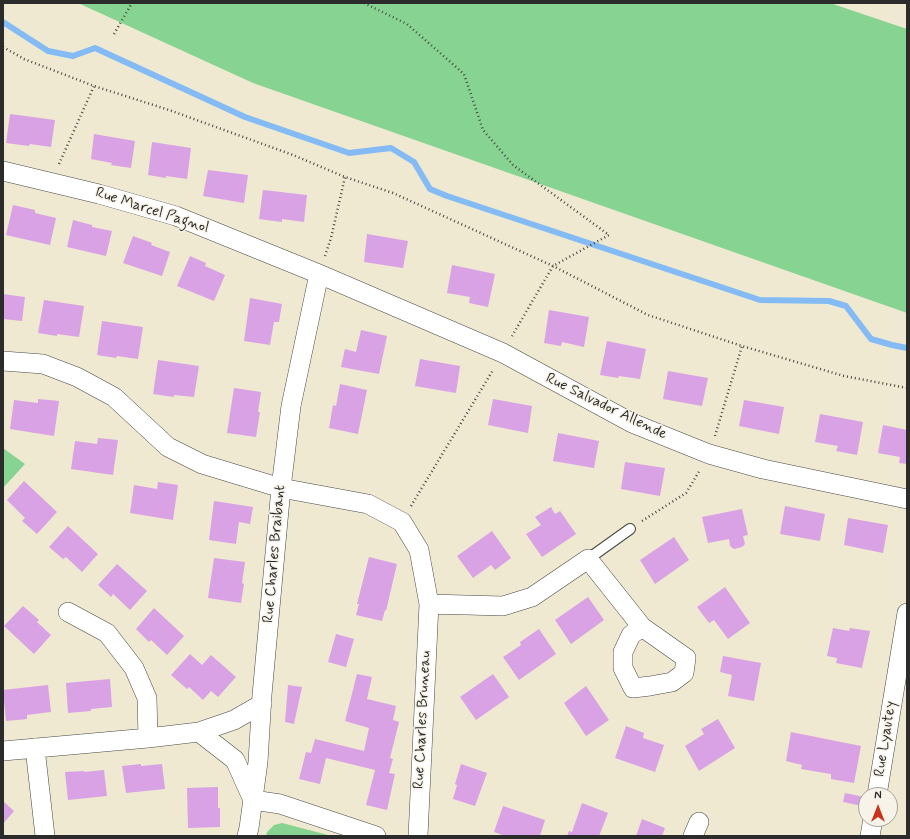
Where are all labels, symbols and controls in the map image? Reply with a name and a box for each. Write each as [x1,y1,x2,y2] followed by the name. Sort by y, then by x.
[93,184,211,238] street label: Rue Marcel Pagnol
[542,370,670,444] street label: Rue Salvador Allende
[260,484,290,624] street label: Rue Charles Braibant
[410,650,436,790] street label: Rue Charles Bruneau
[871,700,901,778] street label: Rue Lyautey
[858,787,898,827] north arrow
[874,789,882,803] text: N

